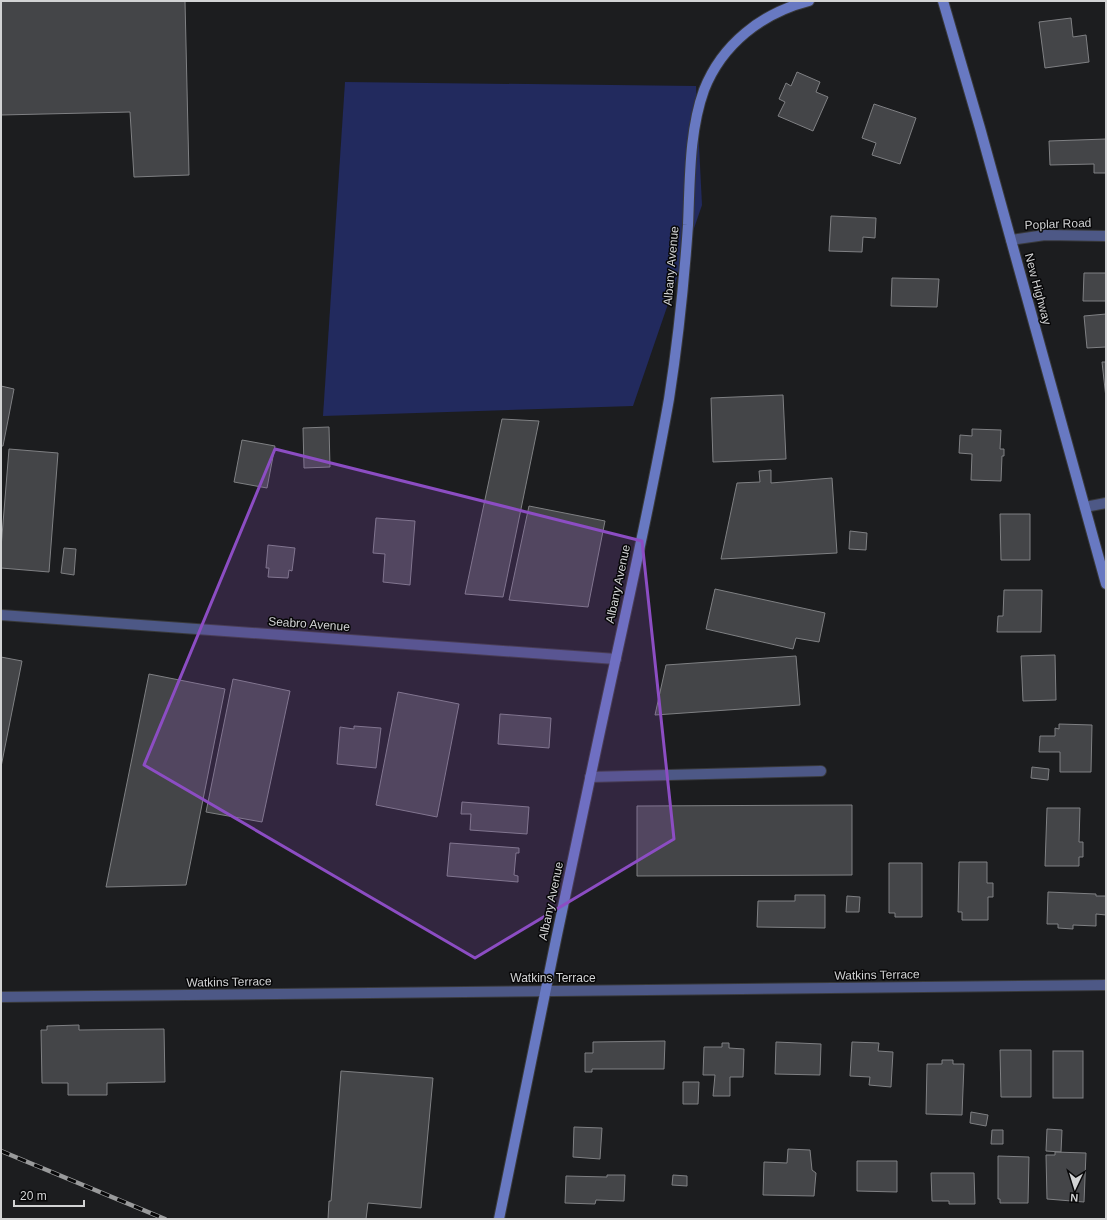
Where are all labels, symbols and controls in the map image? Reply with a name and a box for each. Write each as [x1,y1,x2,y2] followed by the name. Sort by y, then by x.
[1024,216,1092,232] street label: Poplar Road
[661,225,681,306] street label: Albany Avenue
[1022,252,1054,326] street label: New Highway
[603,543,633,625] street label: Albany Avenue
[268,614,351,634] street label: Seabro Avenue
[536,860,566,942] street label: Albany Avenue
[834,967,920,983] street label: Watkins Terrace
[510,971,596,985] street label: Watkins Terrace
[186,974,272,990] street label: Watkins Terrace
[1055,1168,1095,1208] north arrow
[14,1182,84,1208] scale bar
[20,1189,47,1203] text: 20 m
[1070,1192,1079,1204] text: N

